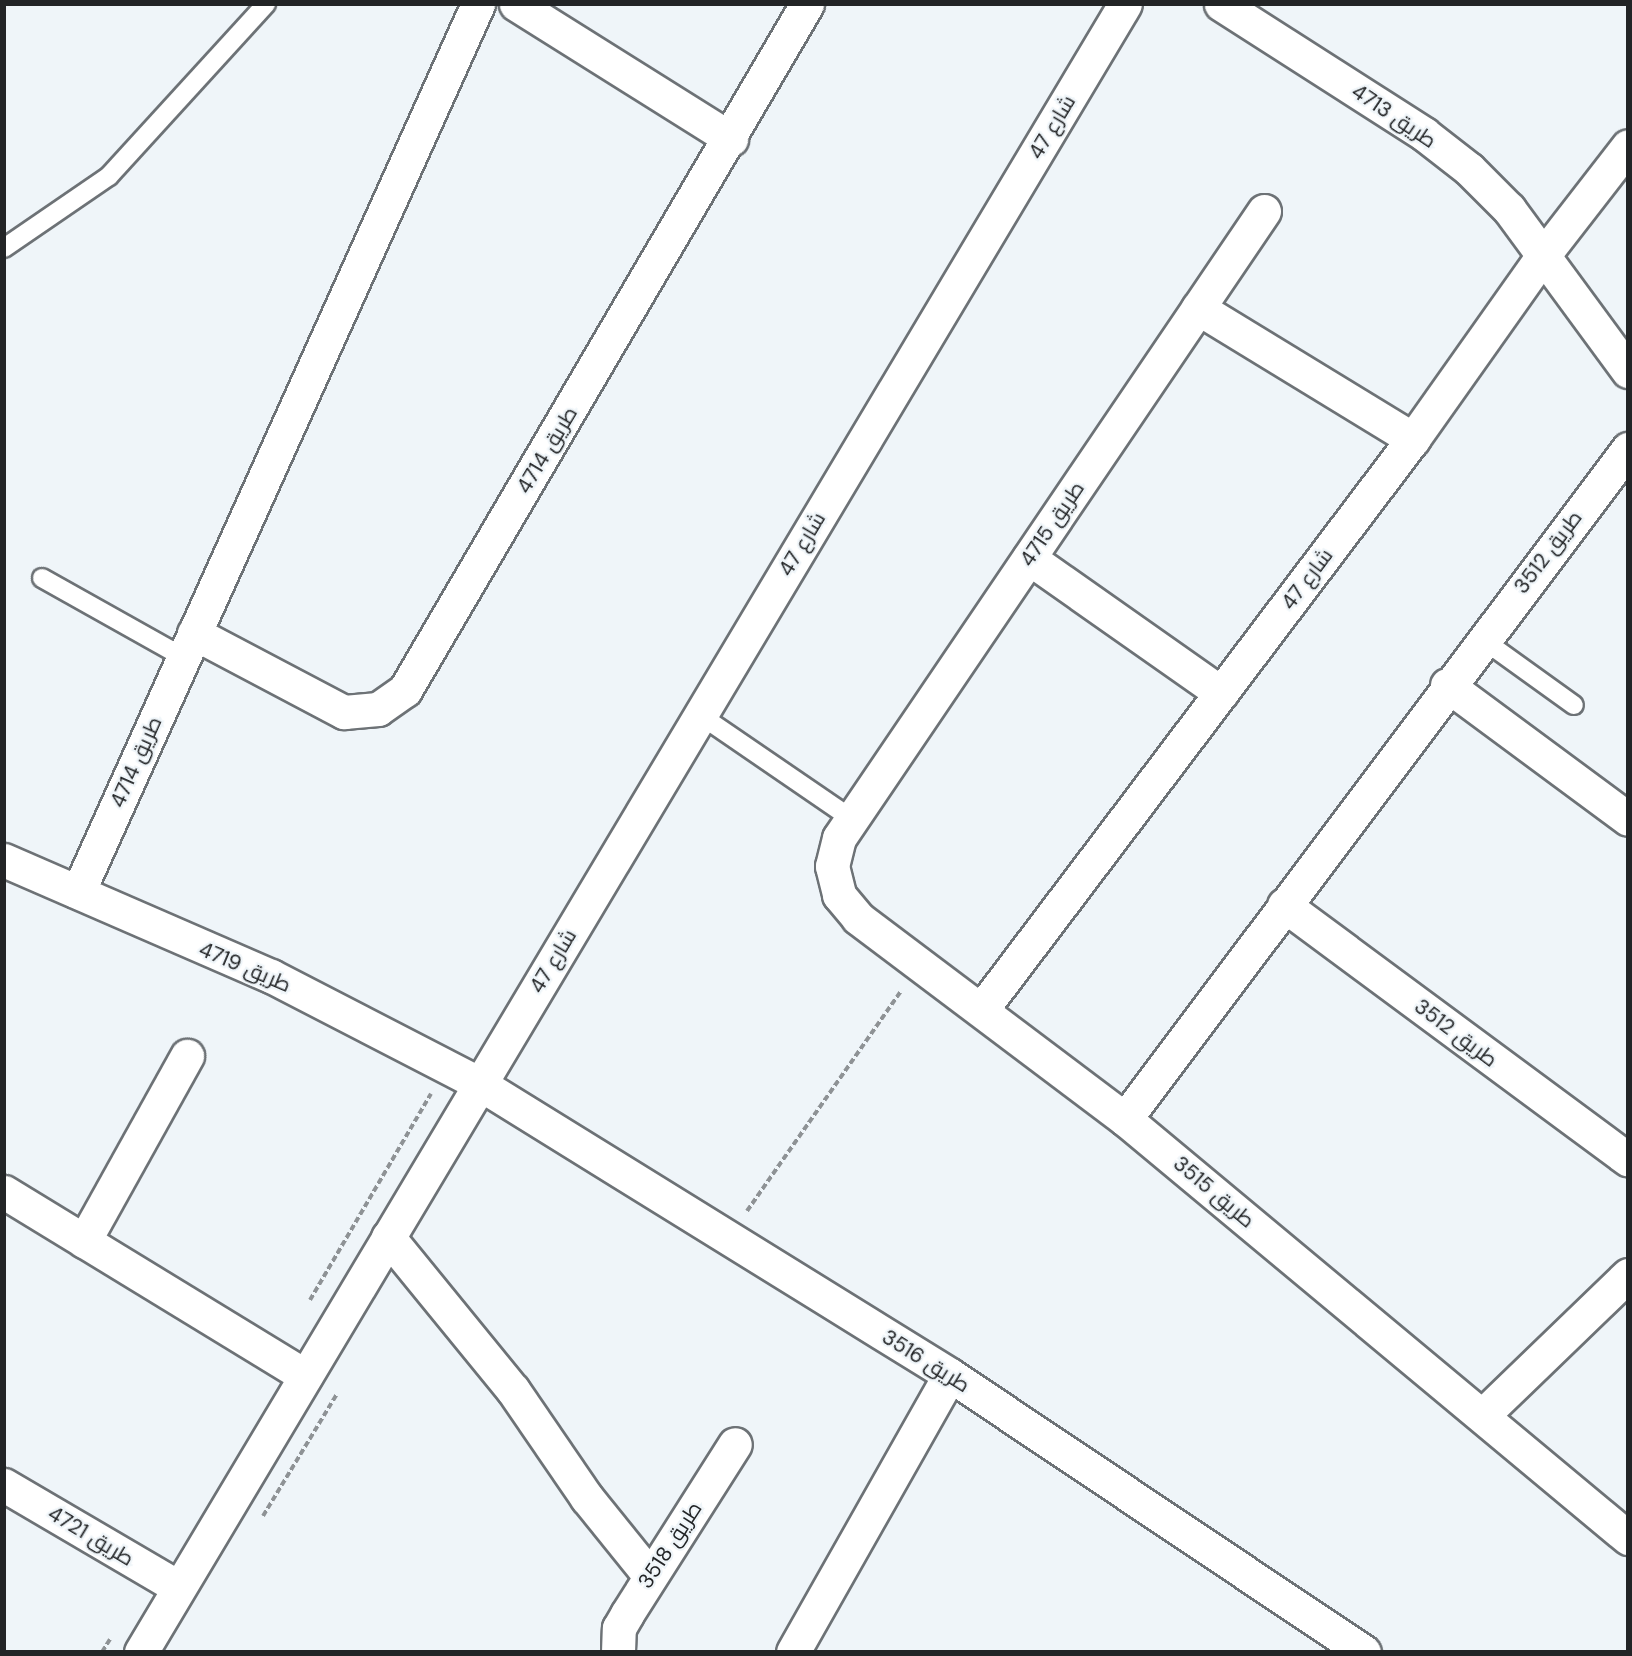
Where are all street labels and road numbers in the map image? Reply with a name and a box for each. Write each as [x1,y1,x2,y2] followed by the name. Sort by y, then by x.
[1347,79,1441,153] street label: طريق 4713
[1023,90,1081,164] street label: شارع 47
[511,402,583,498] street label: طريق 4714
[1014,477,1090,571] street label: طريق 4715
[1509,506,1587,598] street label: طريق 3512
[773,507,831,581] street label: شارع 47
[1276,543,1338,615] street label: شارع 47
[105,713,167,811] street label: طريق 4714
[524,924,582,998] street label: شارع 47
[195,936,295,998] street label: طريق 4719
[1410,994,1502,1072] street label: طريق 3512
[1168,1151,1260,1233] street label: طريق 3515
[878,1324,974,1398] street label: طريق 3516
[633,1497,707,1593] street label: طريق 3518
[44,1501,138,1571] street label: طريق 4721

